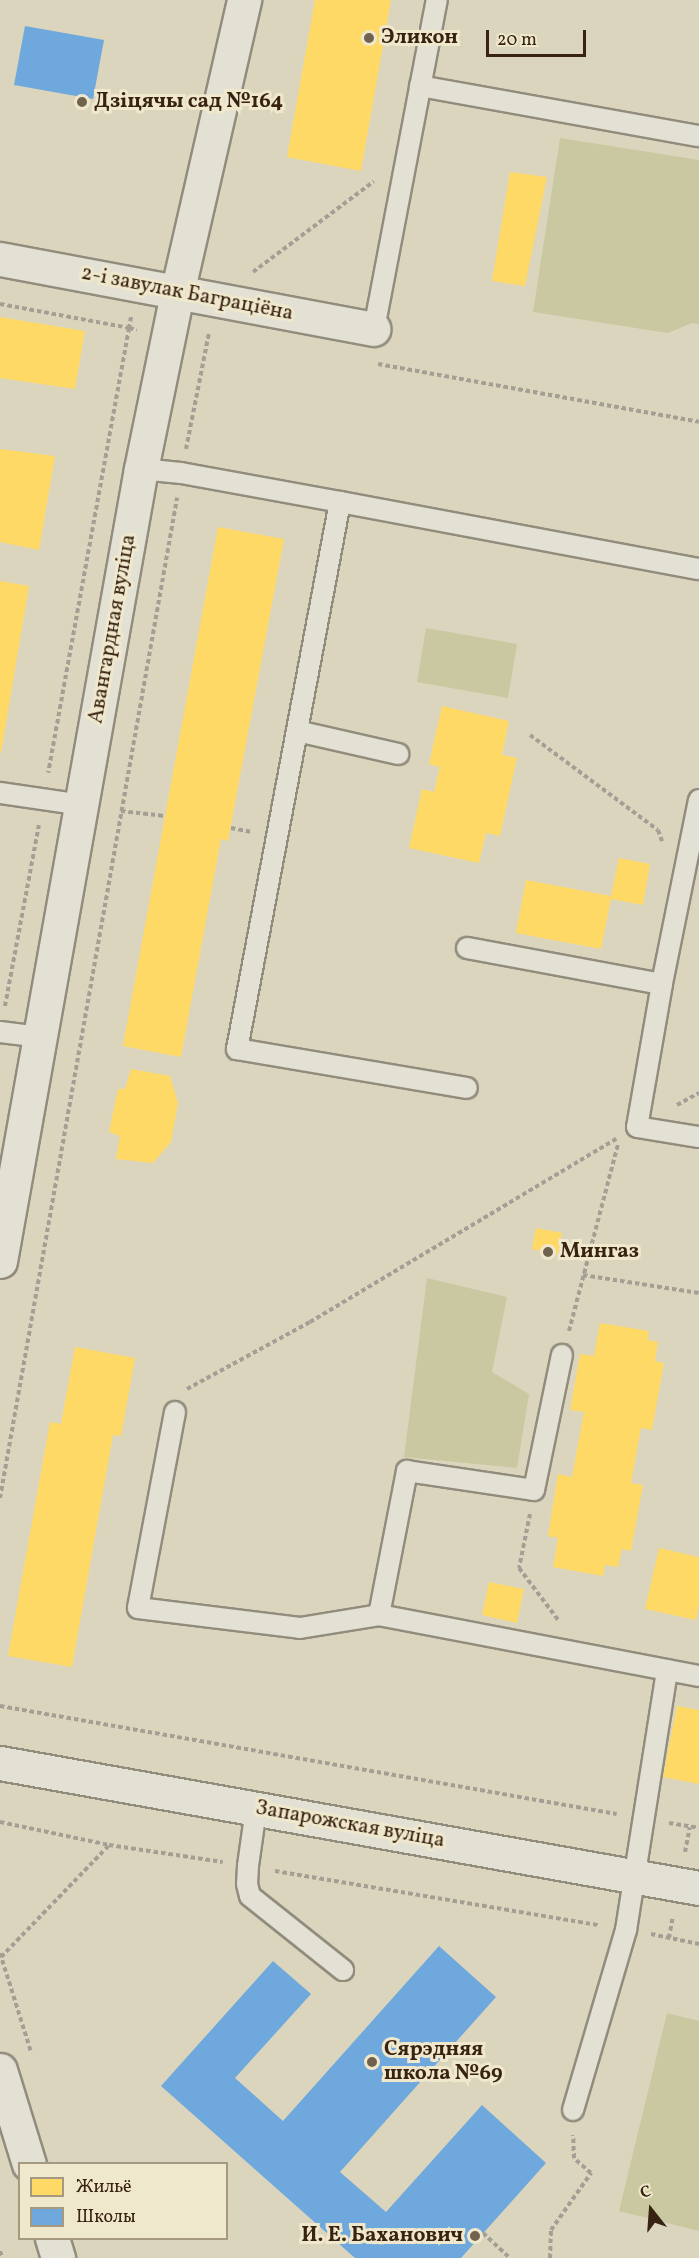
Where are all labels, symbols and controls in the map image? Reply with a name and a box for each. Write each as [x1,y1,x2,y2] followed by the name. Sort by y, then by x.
[489,18,590,56] scale bar
[381,25,458,51] place label: Эликон
[497,28,537,53] text: 20 m
[362,31,376,45] marker: Эликон
[94,89,283,115] place label: Дзіцячы сад №164
[75,95,89,109] marker: Дзіцячы сад №164
[79,261,295,327] street label: 2-і завулак Баграціёна
[84,532,142,726] street label: Авангардная вуліца
[560,1239,639,1265] place label: Мингаз
[541,1245,555,1259] marker: Мингаз
[253,1796,447,1854] street label: Запарожская вуліца
[384,2037,503,2087] place label: Сярэдняя школа №69
[365,2055,379,2069] marker: Сярэдняя школа №69
[18,2162,228,2240] legend
[76,2175,132,2200] text: Жильё
[621,2180,681,2240] north arrow
[638,2181,654,2205] text: С
[76,2205,136,2230] text: Школы
[301,2223,463,2249] place label: И. Е. Баханович
[468,2229,482,2243] marker: И. Е. Баханович

